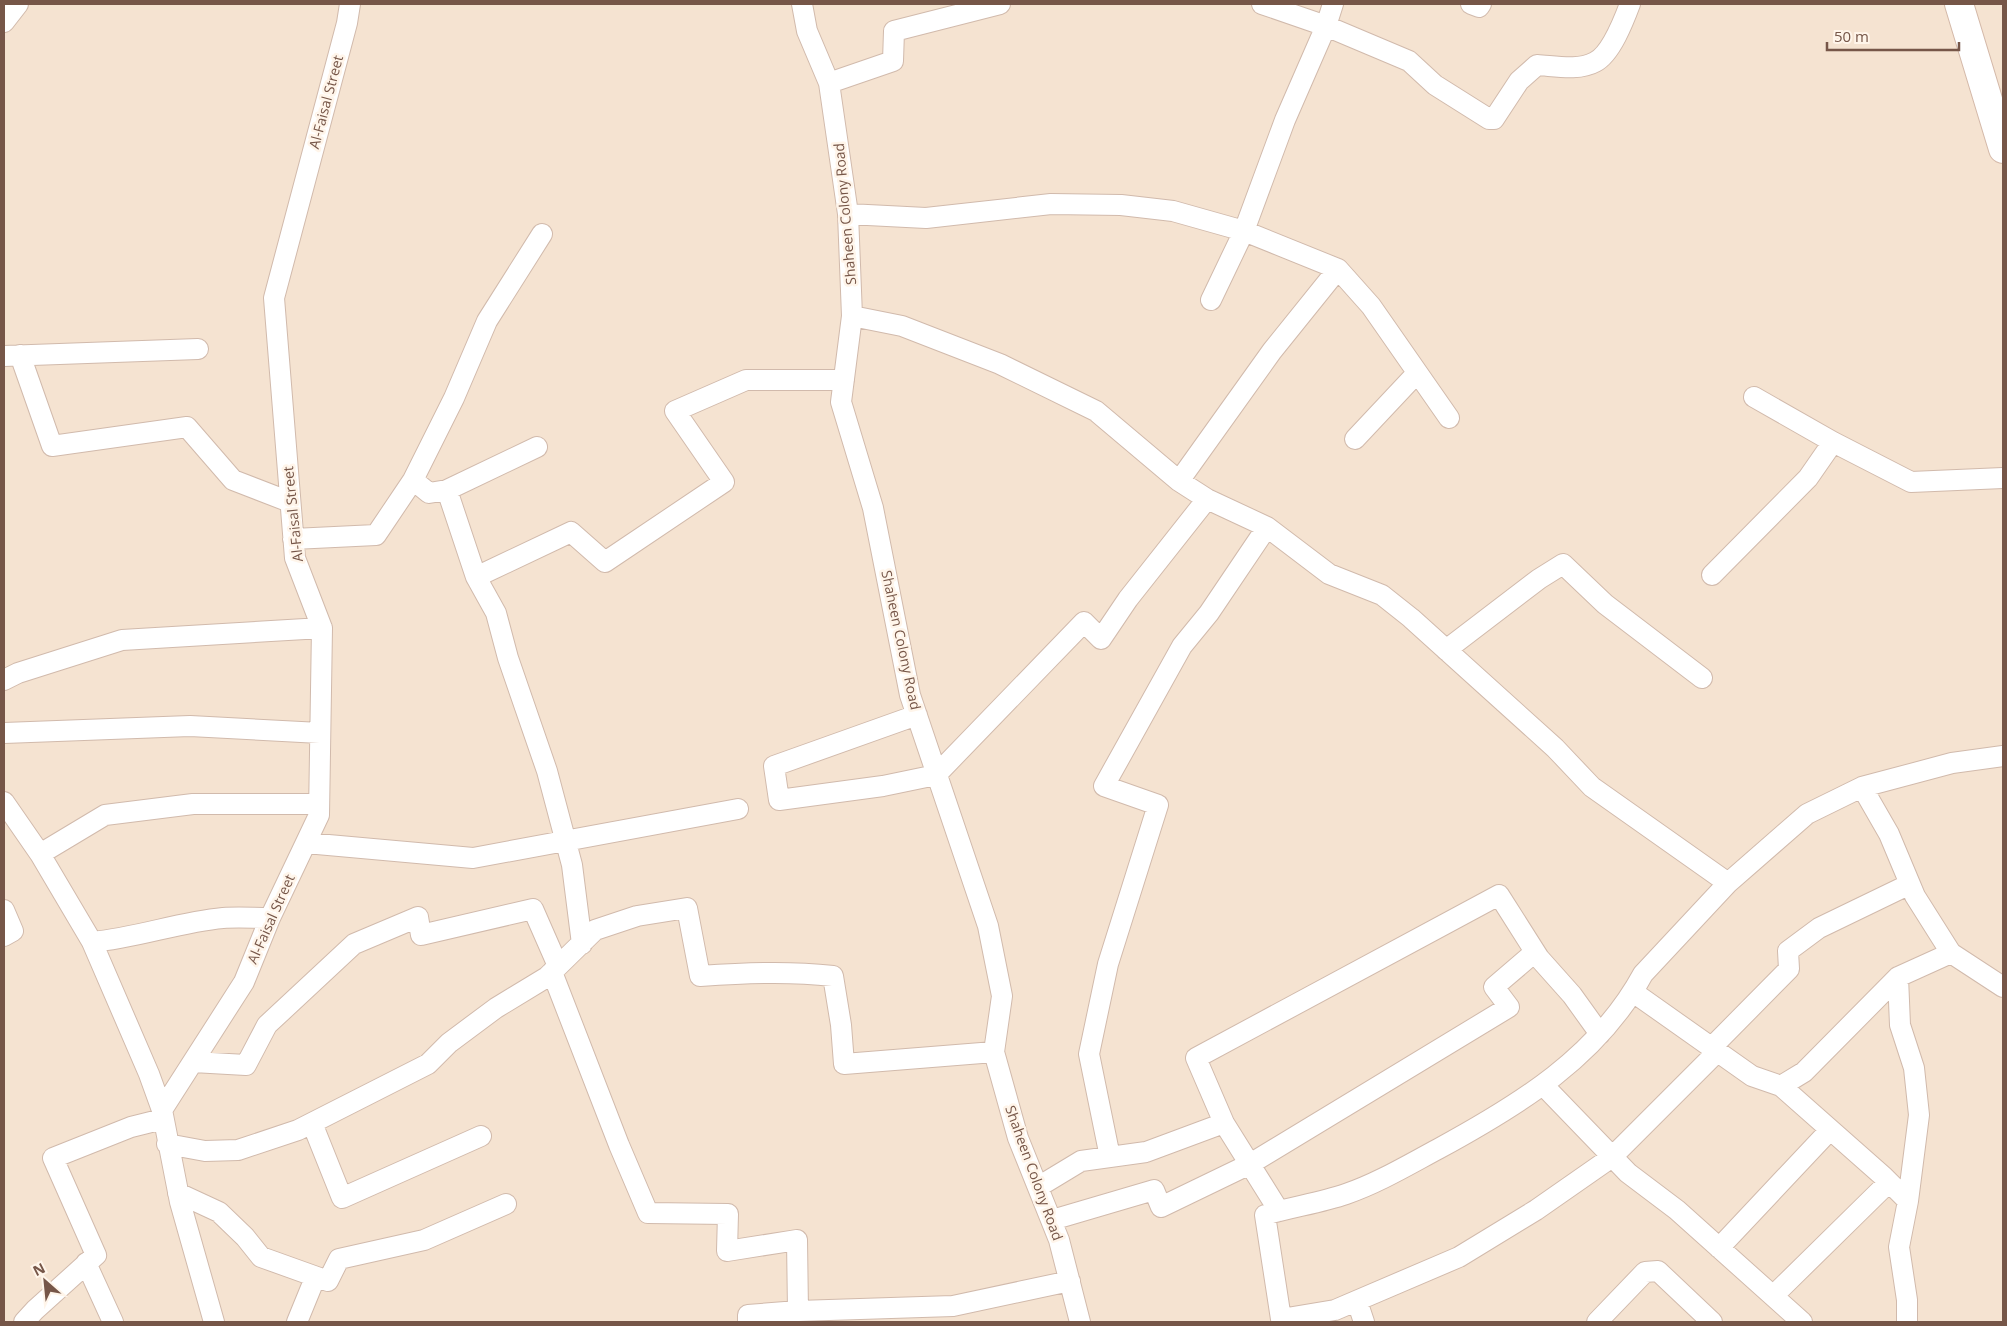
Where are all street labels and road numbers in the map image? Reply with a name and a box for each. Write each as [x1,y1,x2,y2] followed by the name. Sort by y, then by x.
[304,53,347,151] street label: Al-Faisal Street
[829,142,860,286] street label: Shaheen Colony Road
[278,465,307,563] street label: Al-Faisal Street
[877,568,926,712] street label: Shaheen Colony Road
[242,871,299,967] street label: Al-Faisal Street
[1001,1103,1068,1243] street label: Shaheen Colony Road

